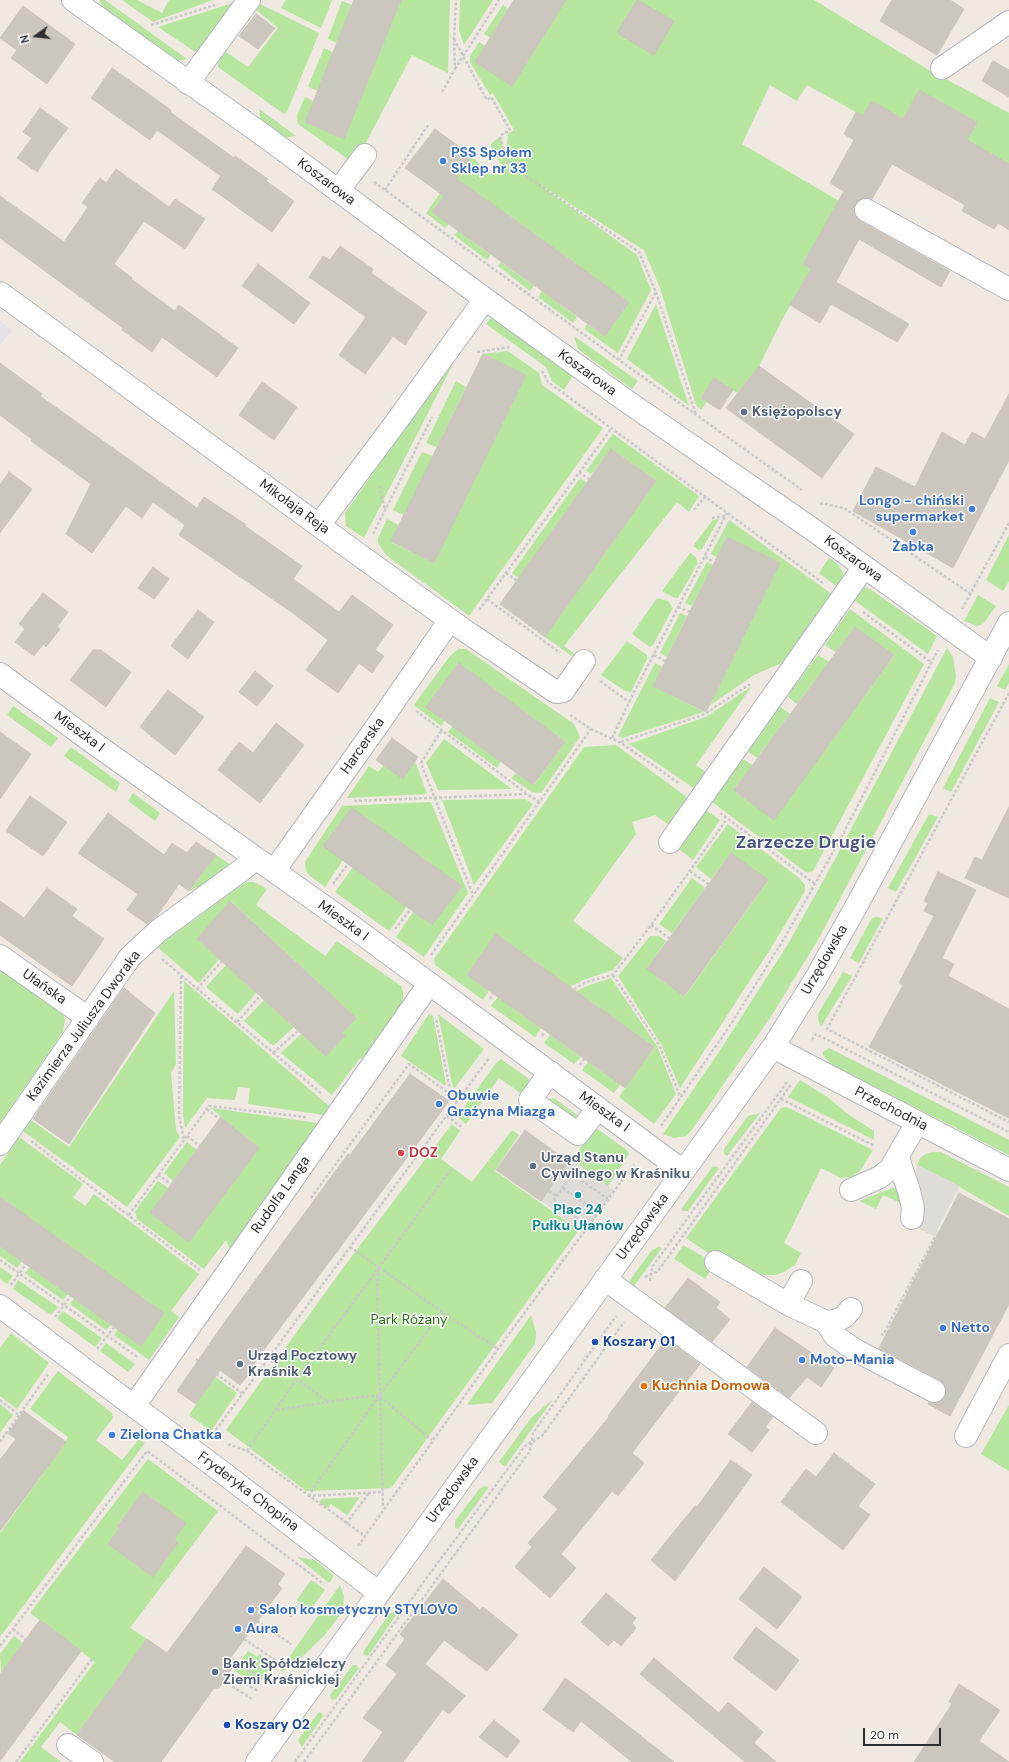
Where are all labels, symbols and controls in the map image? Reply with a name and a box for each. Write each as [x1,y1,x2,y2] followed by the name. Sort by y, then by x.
[16,16,56,56] north arrow
[17,33,32,45] text: N
[451,145,532,178] place label: PSS Społem Sklep nr 33
[294,155,358,209] street label: Koszarowa
[438,156,448,166] marker: PSS Społem Sklep nr 33
[555,346,619,400] street label: Koszarowa
[752,404,842,420] place label: Księżopolscy
[739,407,749,417] marker: Księżopolscy
[256,476,332,538] street label: Mikołaja Reja
[859,493,964,526] place label: Longo - chiński supermarket
[967,504,977,514] marker: Longo - chiński supermarket
[908,527,918,537] marker: Żabka
[821,532,885,586] street label: Koszarowa
[892,539,934,555] place label: Żabka
[51,708,107,756] street label: Mieszka I
[338,715,388,777] street label: Harcerska
[736,832,876,854] district label: Zarzecze Drugie
[315,897,371,945] street label: Mieszka I
[798,922,852,998] street label: Urzędowska
[24,947,144,1105] street label: Kazimierza Juliusza Dworaka
[19,966,69,1008] street label: Ułańska
[852,1083,930,1135] street label: Przechodnia
[447,1088,555,1120] place label: Obuwie Grażyna Miazga
[576,1088,632,1136] street label: Mieszka I
[434,1099,444,1109] marker: Obuwie Grażyna Miazga
[409,1145,438,1161] place label: DOZ
[396,1148,406,1158] marker: DOZ
[541,1150,690,1182] place label: Urząd Stanu Cywilnego w Kraśniku
[248,1153,314,1237] street label: Rudolfa Langa
[528,1161,538,1171] marker: Urząd Stanu Cywilnego w Kraśniku
[573,1190,583,1200] marker: Plac 24 Pułku Ułanów
[613,1191,673,1263] street label: Urzędowska
[532,1202,624,1234] place label: Plac 24 Pułku Ułanów
[370,1312,448,1328] park label: Park Różany
[951,1320,990,1336] place label: Netto
[938,1323,948,1333] marker: Netto
[603,1334,675,1350] place label: Koszary 01
[590,1337,600,1347] marker: Koszary 01
[248,1348,357,1380] place label: Urząd Pocztowy Kraśnik 4
[810,1352,894,1368] place label: Moto-Mania
[797,1355,807,1365] marker: Moto-Mania
[235,1359,245,1369] marker: Urząd Pocztowy Kraśnik 4
[652,1378,770,1394] place label: Kuchnia Domowa
[639,1381,649,1391] marker: Kuchnia Domowa
[120,1427,222,1443] place label: Zielona Chatka
[107,1430,117,1440] marker: Zielona Chatka
[194,1449,302,1535] street label: Fryderyka Chopina
[423,1454,483,1526] street label: Urzędowska
[259,1602,458,1618] place label: Salon kosmetyczny STYLOVO
[246,1605,256,1615] marker: Salon kosmetyczny STYLOVO
[246,1621,278,1637] place label: Aura
[233,1624,243,1634] marker: Aura
[223,1656,346,1688] place label: Bank Spółdzielczy Ziemi Kraśnickiej
[210,1667,220,1677] marker: Bank Spółdzielczy Ziemi Kraśnickiej
[235,1717,310,1733] place label: Koszary 02
[222,1720,232,1730] marker: Koszary 02
[865,1720,943,1746] scale bar
[870,1727,899,1743] text: 20 m

